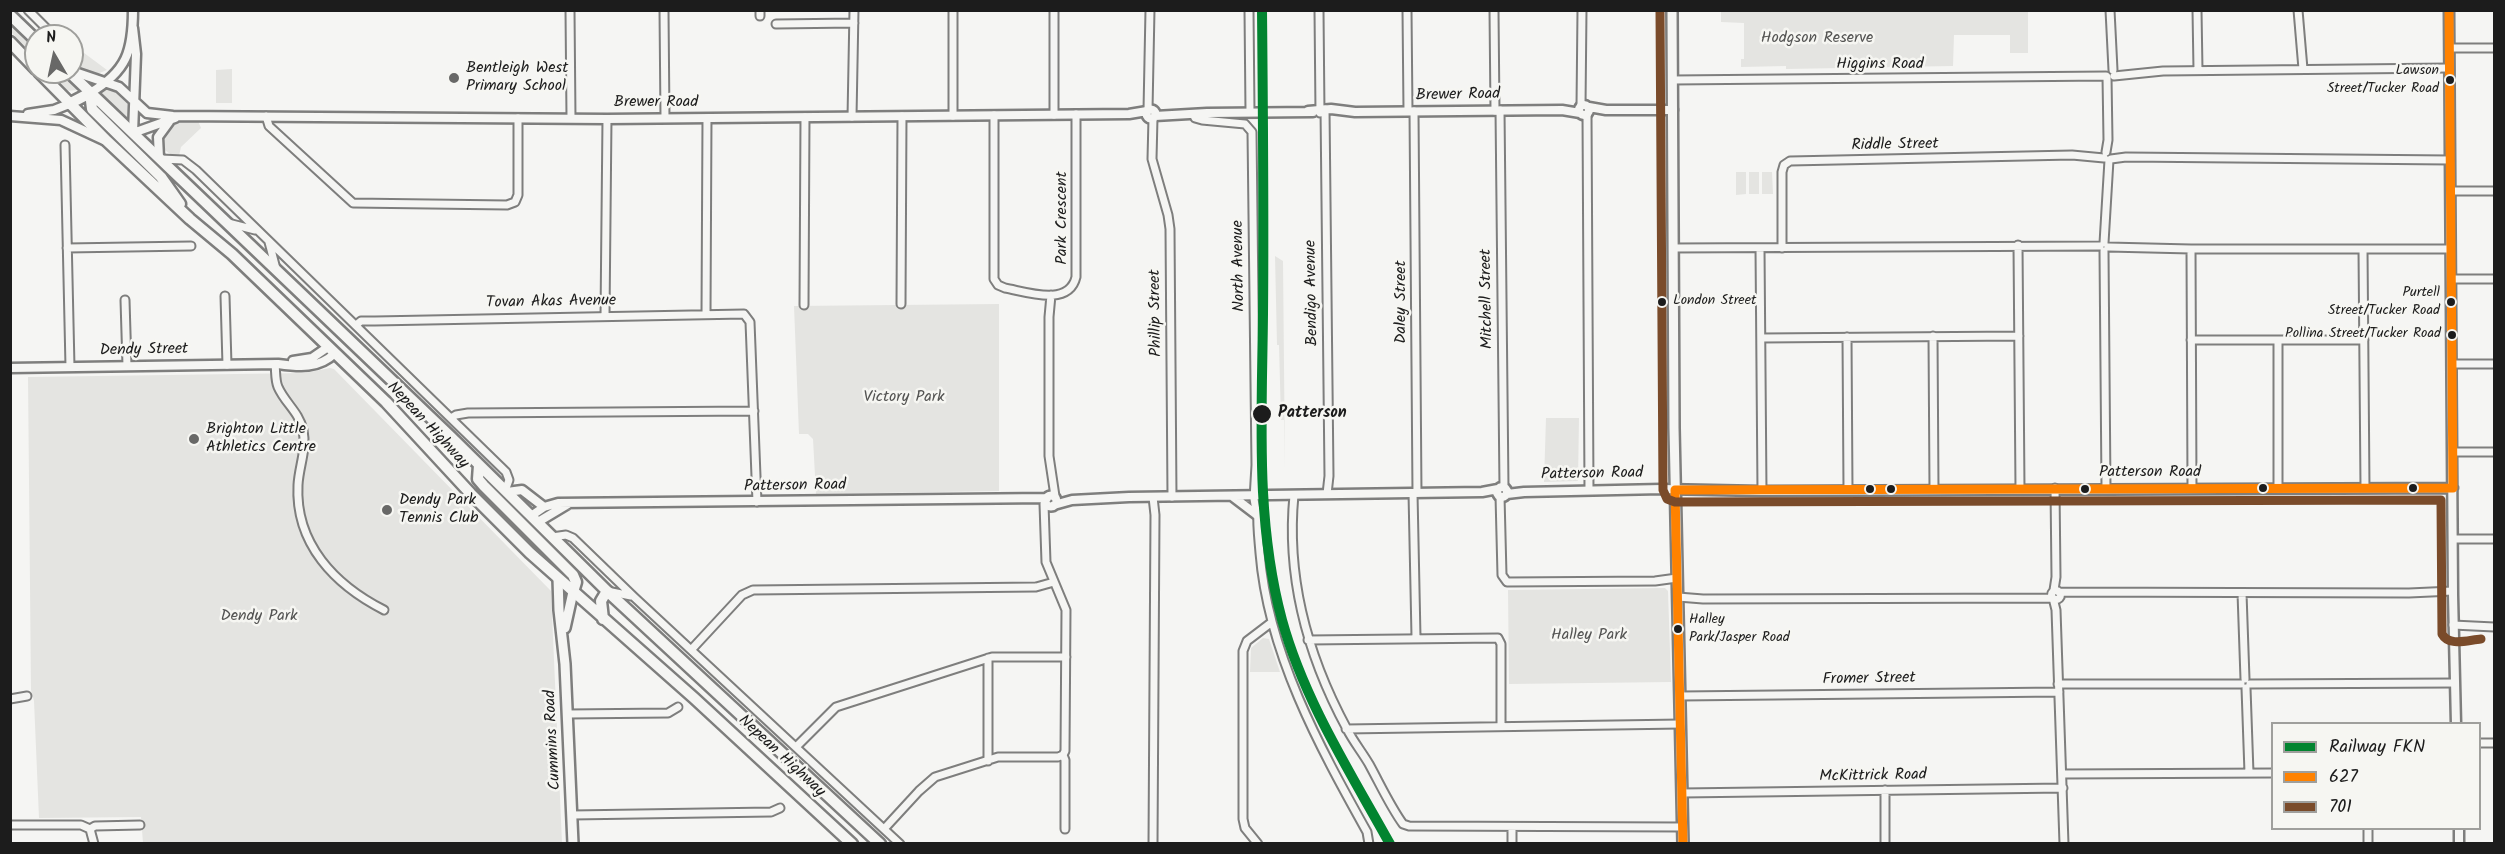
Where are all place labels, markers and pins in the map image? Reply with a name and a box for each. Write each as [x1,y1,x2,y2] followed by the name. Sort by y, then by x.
[466,59,568,97] place label: Bentleigh West Primary School
[2327,64,2439,96] place label: Lawson Street/Tucker Road
[447,71,461,85] marker: Bentleigh West Primary School
[2444,74,2456,86] marker: Lawson Street/Tucker Road
[2328,286,2440,318] place label: Purtell Street/Tucker Road
[1673,294,1756,310] place label: London Street
[1656,296,1668,308] marker: London Street
[2445,296,2457,308] marker: Purtell Street/Tucker Road
[2285,327,2441,343] place label: Pollina Street/Tucker Road
[2446,329,2458,341] marker: Pollina Street/Tucker Road
[1251,403,1273,425] marker: Patterson
[1278,404,1347,424] place label: Patterson
[206,420,316,458] place label: Brighton Little Athletics Centre
[187,432,201,446] marker: Brighton Little Athletics Centre
[2257,482,2269,494] unlabelled marker
[2407,482,2419,494] unlabelled marker
[1864,483,1876,495] unlabelled marker
[1885,483,1897,495] unlabelled marker
[2079,483,2091,495] unlabelled marker
[399,491,478,529] place label: Dendy Park Tennis Club
[380,503,394,517] marker: Dendy Park Tennis Club
[1689,613,1790,646] place label: Halley Park/Jasper Road
[1672,623,1684,635] marker: Halley Park/Jasper Road

